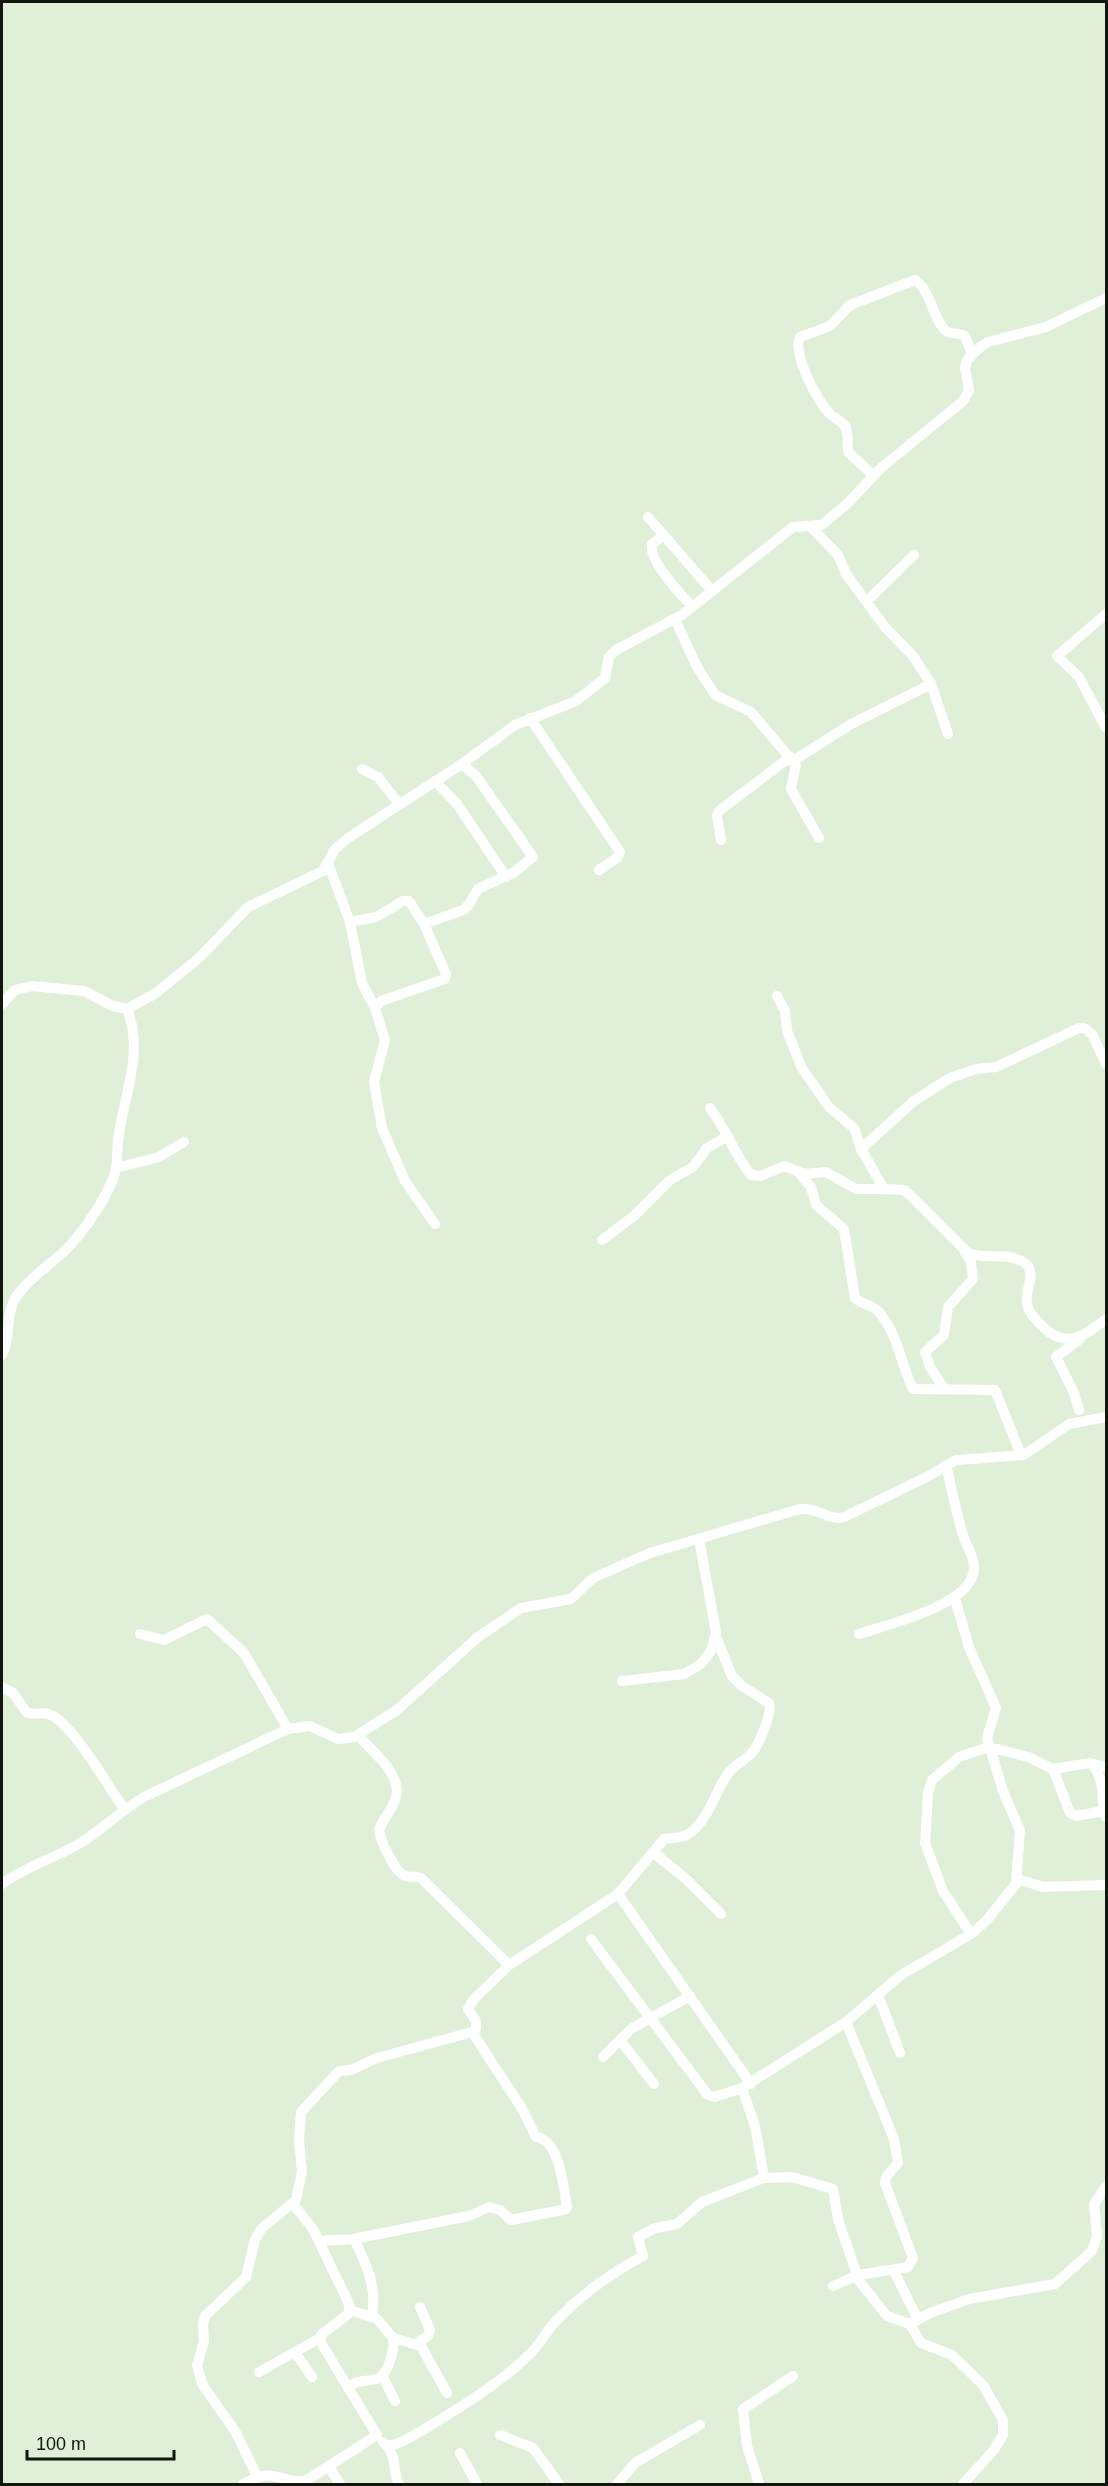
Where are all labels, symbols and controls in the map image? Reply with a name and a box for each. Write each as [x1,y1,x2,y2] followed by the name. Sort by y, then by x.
[27,2423,174,2461] scale bar
[36,2434,86,2454] text: 100 m

